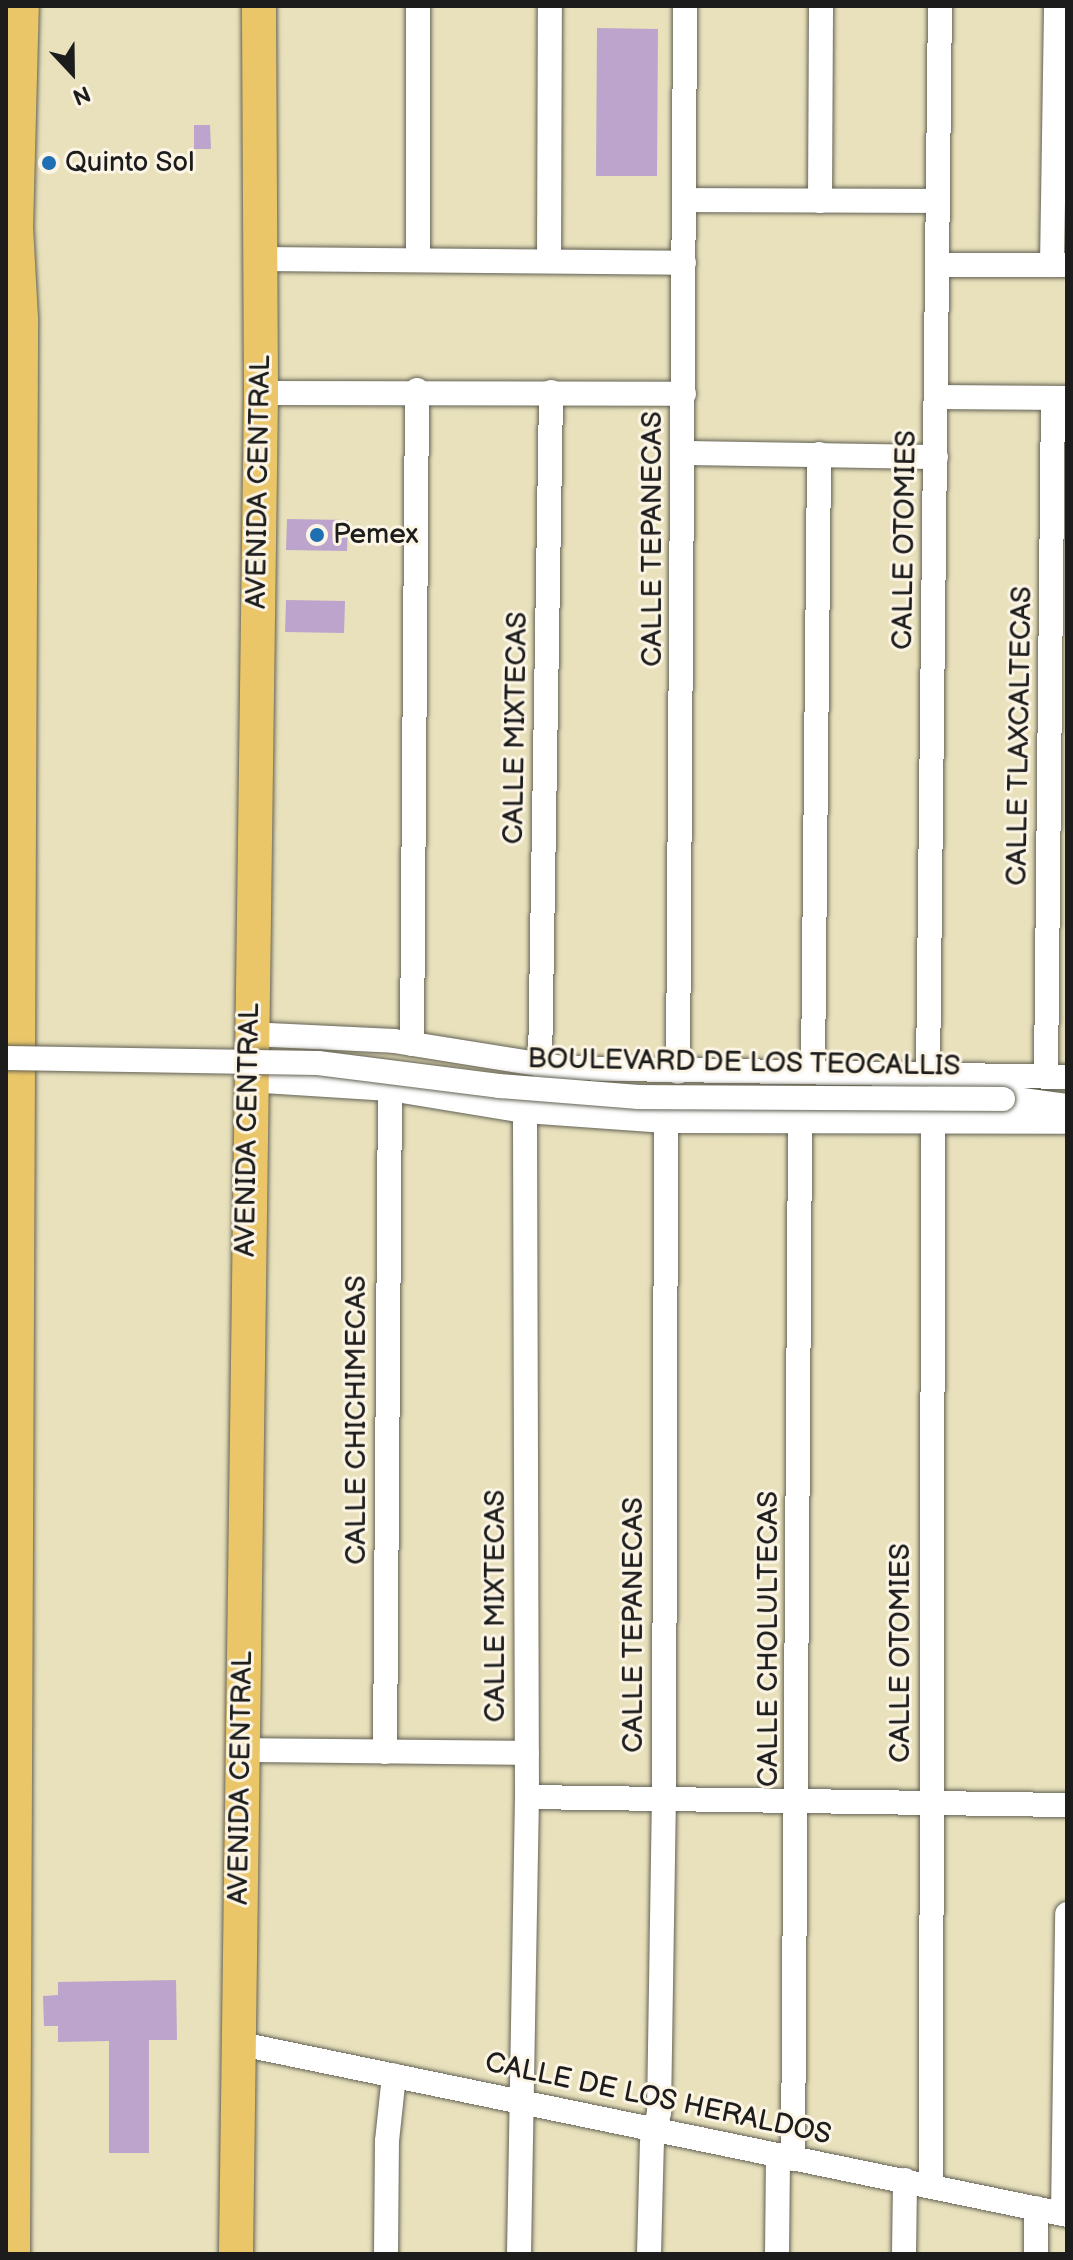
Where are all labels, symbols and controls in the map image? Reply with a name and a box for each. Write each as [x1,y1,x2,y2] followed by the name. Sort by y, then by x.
[32,32,112,112] north arrow
[68,79,94,110] text: N
[65,146,195,180] place label: Quinto Sol
[40,154,58,172] marker: Quinto Sol
[240,355,278,609] street label: AVENIDA CENTRAL
[636,411,670,667] street label: CALLE TEPANECAS
[886,430,924,650] street label: CALLE OTOMIES
[333,518,419,552] place label: Pemex
[308,526,326,544] marker: Pemex
[1001,586,1039,886] street label: CALLE TLAXCALTECAS
[497,611,535,845] street label: CALLE MIXTECAS
[229,1003,267,1257] street label: AVENIDA CENTRAL
[527,1042,961,1084] street label: BOULEVARD DE LOS TEOCALLIS
[340,1275,374,1565] street label: CALLE CHICHIMECAS
[479,1490,513,1722] street label: CALLE MIXTECAS
[752,1491,786,1787] street label: CALLE CHOLULTECAS
[617,1497,651,1753] street label: CALLE TEPANECAS
[884,1543,918,1763] street label: CALLE OTOMIES
[222,1651,260,1905] street label: AVENIDA CENTRAL
[482,2046,834,2152] street label: CALLE DE LOS HERALDOS

